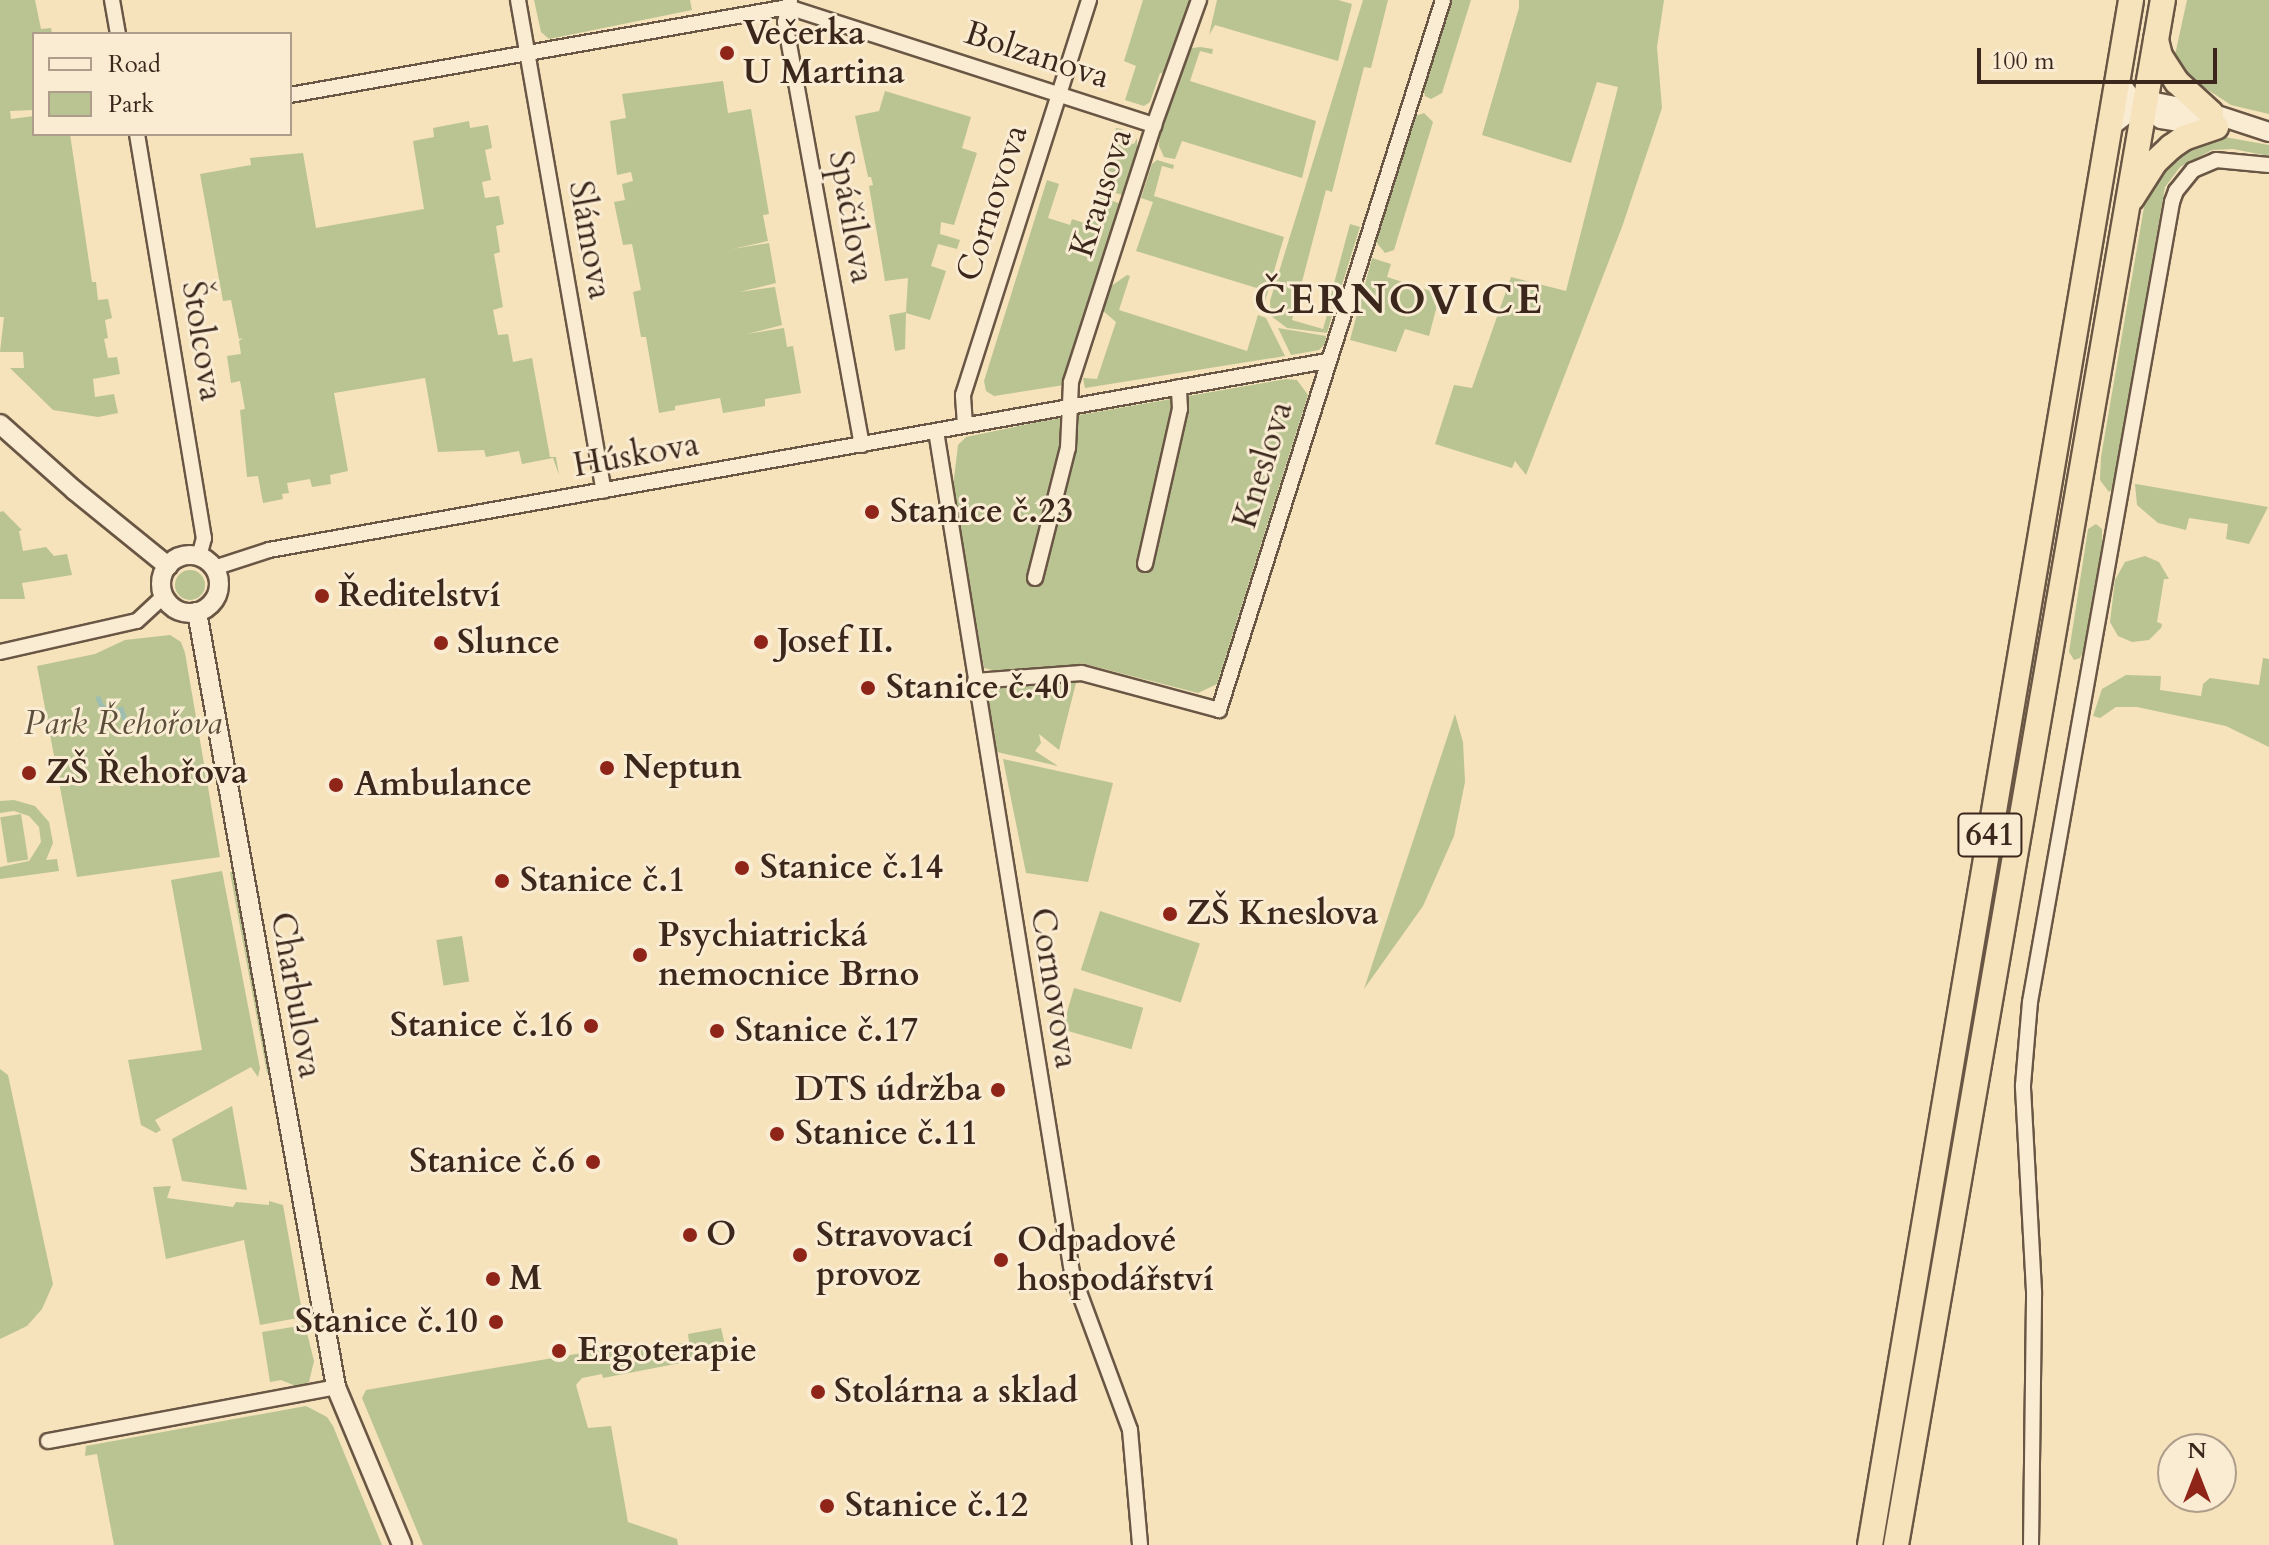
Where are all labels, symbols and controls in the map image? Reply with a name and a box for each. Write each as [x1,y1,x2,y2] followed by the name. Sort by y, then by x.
[960,12,1114,98] street label: Bolzanova
[743,13,905,92] place label: Večerka U Martina
[32,32,292,136] legend
[1981,32,2221,82] scale bar
[718,44,736,62] marker: Večerka U Martina
[1991,45,2055,78] text: 100 m
[108,48,161,81] text: Road
[108,88,154,121] text: Park
[948,120,1036,286] street label: Cornovova
[1061,124,1141,262] street label: Krausova
[819,148,883,286] street label: Spáčilova
[560,178,620,302] street label: Slámova
[1254,275,1544,325] district label: ČERNOVICE
[172,278,232,404] street label: Štolcova
[1224,397,1302,533] street label: Kneslova
[570,424,702,486] street label: Húskova
[890,492,1073,532] place label: Stanice č.23
[861,501,883,523] marker: Stanice č.23
[338,576,501,616] place label: Ředitelství
[313,587,331,605] marker: Ředitelství
[777,622,894,662] place label: Josef II.
[457,623,560,663] place label: Slunce
[752,633,770,651] marker: Josef II.
[432,634,450,652] marker: Slunce
[886,668,1069,708] place label: Stanice č.40
[857,677,879,699] marker: Stanice č.40
[24,704,222,744] park label: Park Řehořova
[623,748,742,788] place label: Neptun
[45,753,248,793] place label: ZŠ Řehořova
[598,759,616,777] marker: Neptun
[20,764,38,782] marker: ZŠ Řehořova
[354,765,532,805] place label: Ambulance
[325,774,347,796] marker: Ambulance
[1956,807,2024,863] road number: 641
[760,848,943,888] place label: Stanice č.14
[731,857,753,879] marker: Stanice č.14
[520,861,686,901] place label: Stanice č.1
[491,870,513,892] marker: Stanice č.1
[1186,894,1379,934] place label: ZŠ Kneslova
[1021,905,1087,1071] street label: Cornovova
[1161,905,1179,923] marker: ZŠ Kneslova
[261,909,331,1081] street label: Charbulova
[658,915,919,994] place label: Psychiatrická nemocnice Brno
[629,944,651,966] marker: Psychiatrická nemocnice Brno
[390,1006,573,1046] place label: Stanice č.16
[735,1011,918,1051] place label: Stanice č.17
[580,1015,602,1037] marker: Stanice č.16
[706,1020,728,1042] marker: Stanice č.17
[795,1070,982,1110] place label: DTS údržba
[989,1081,1007,1099] marker: DTS údržba
[795,1114,978,1154] place label: Stanice č.11
[766,1123,788,1145] marker: Stanice č.11
[409,1142,575,1182] place label: Stanice č.6
[582,1151,604,1173] marker: Stanice č.6
[706,1215,736,1255] place label: O
[816,1215,973,1294] place label: Stravovací provoz
[1017,1220,1214,1300] place label: Odpadové hospodářství
[681,1226,699,1244] marker: O
[791,1246,809,1264] marker: Stravovací provoz
[992,1251,1010,1269] marker: Odpadové hospodářství
[509,1259,542,1299] place label: M
[484,1270,502,1288] marker: M
[295,1302,478,1342] place label: Stanice č.10
[485,1311,507,1333] marker: Stanice č.10
[577,1331,757,1371] place label: Ergoterapie
[548,1340,570,1362] marker: Ergoterapie
[834,1372,1078,1412] place label: Stolárna a sklad
[809,1383,827,1401] marker: Stolárna a sklad
[2157,1433,2237,1513] north arrow
[2187,1436,2207,1466] text: N
[845,1486,1028,1526] place label: Stanice č.12
[816,1495,838,1517] marker: Stanice č.12

